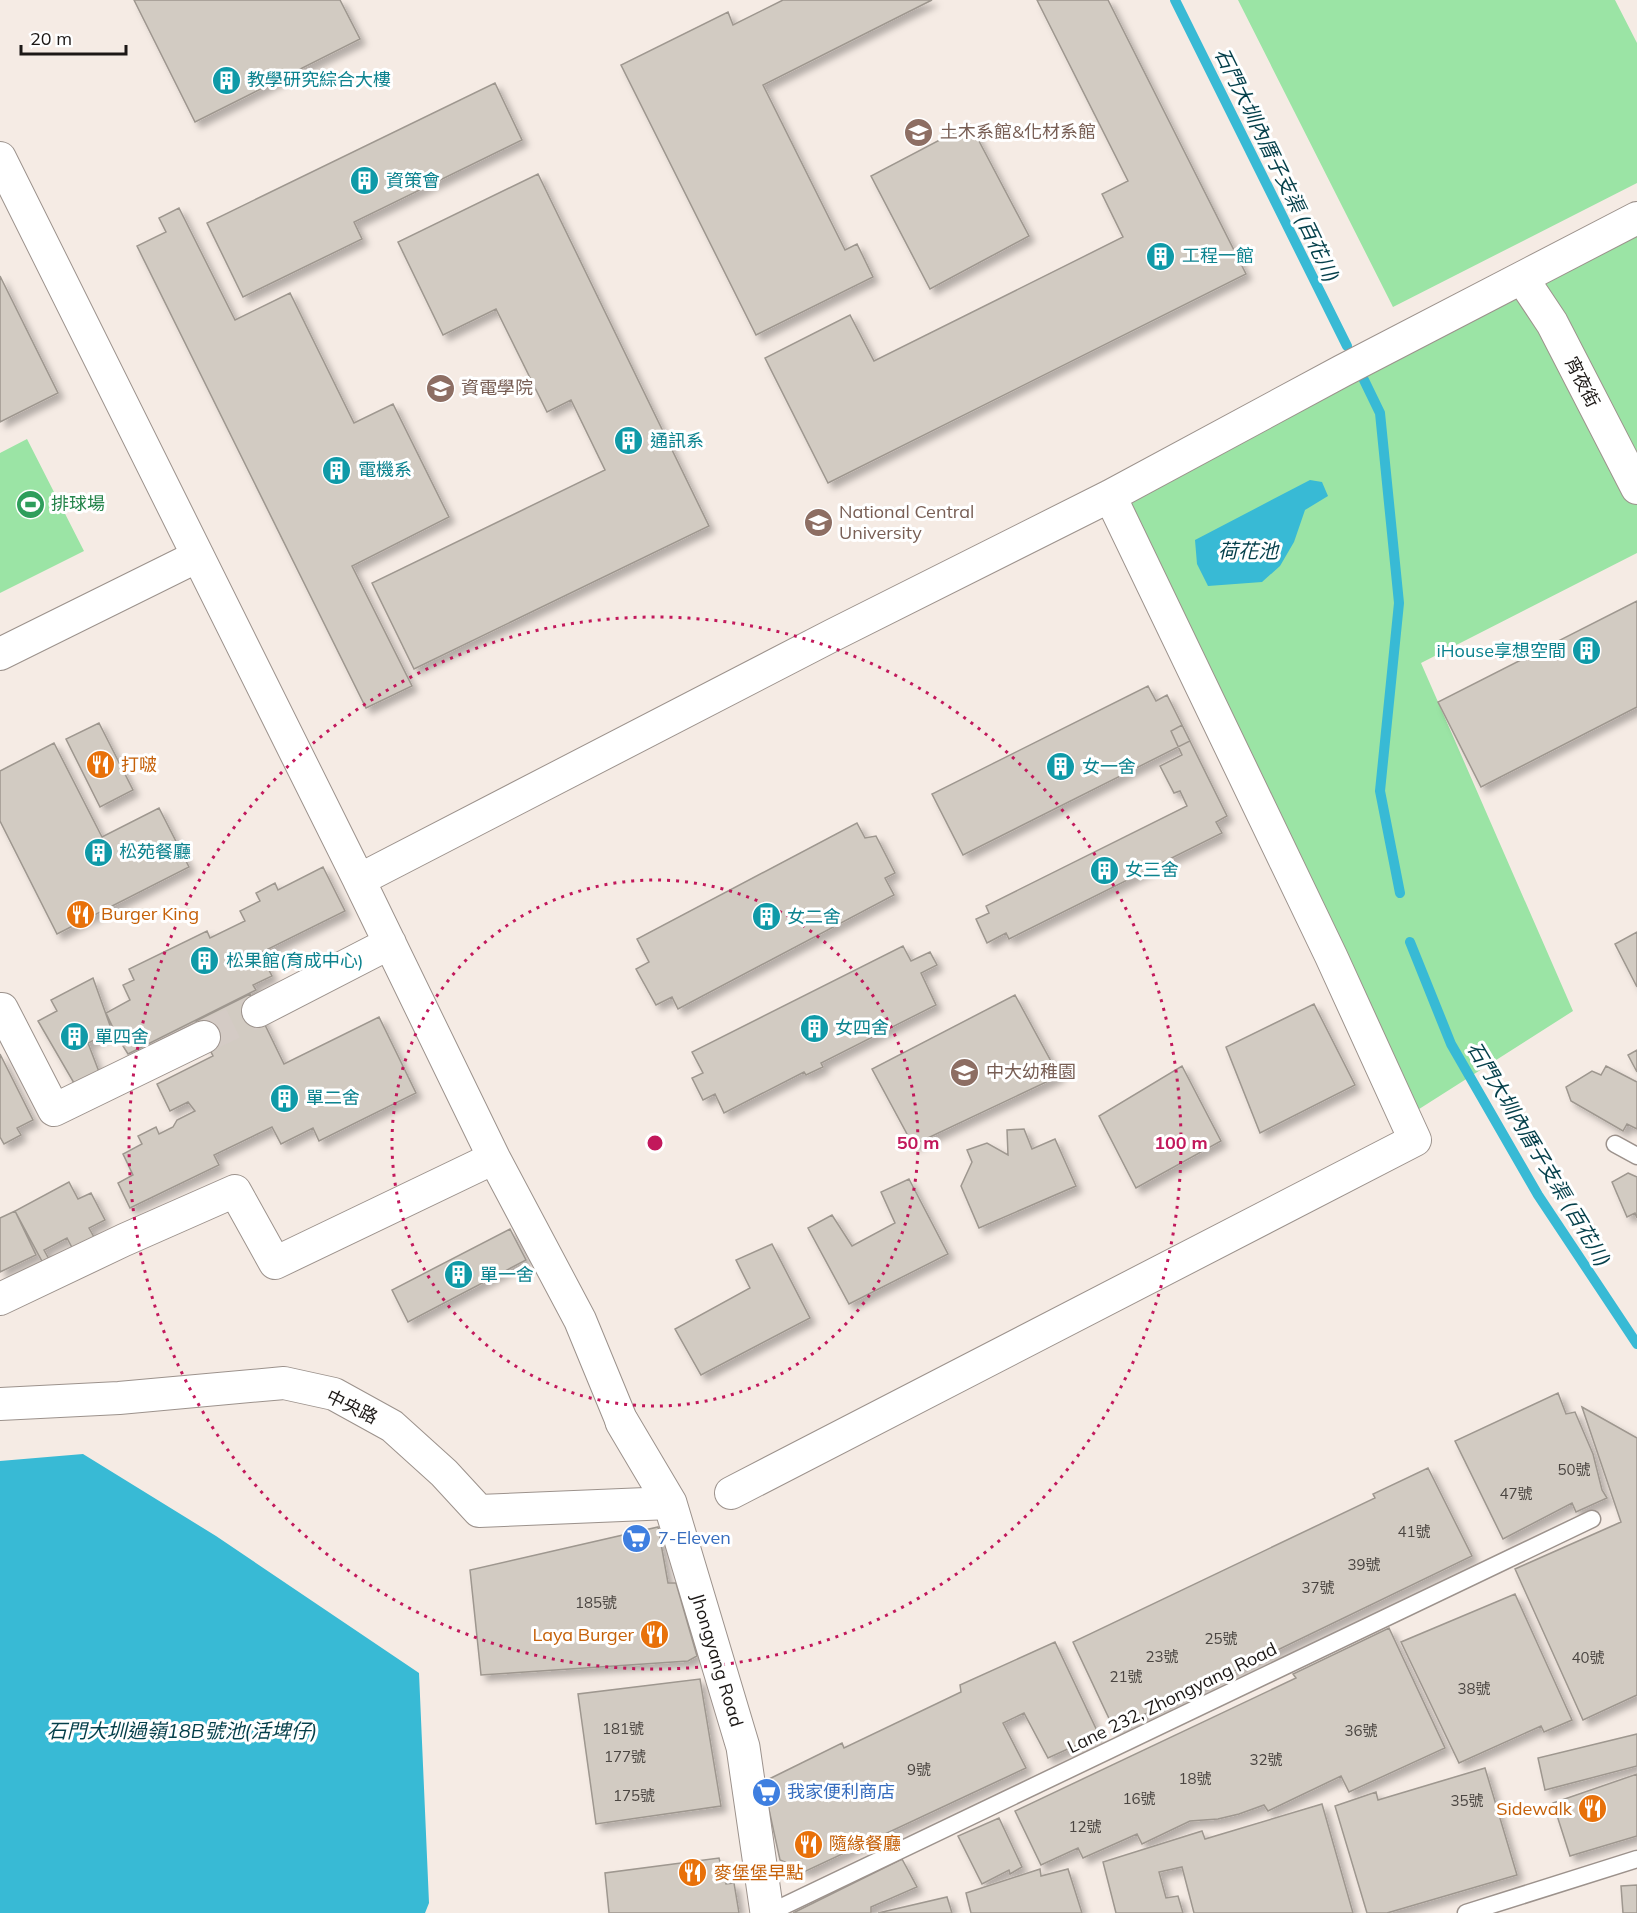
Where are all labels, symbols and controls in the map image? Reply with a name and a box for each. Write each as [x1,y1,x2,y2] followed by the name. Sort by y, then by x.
[21,18,126,56] scale bar
[30,27,72,50] text: 20 m
[1210,43,1345,286] water label: 石門大圳內厝子支渠 (百花川)
[210,64,242,96] building icon: 教學研究綜合大樓
[247,68,391,91] place label: 教學研究綜合大樓
[903,116,935,148] school or university icon: 土木系館&化材系館
[940,120,1096,143] place label: 土木系館&化材系館
[349,165,381,197] building icon: 資策會
[386,169,440,192] place label: 資策會
[1145,240,1177,272] building icon: 工程一館
[1182,244,1254,267] place label: 工程一館
[1560,352,1605,411] street label: 宵夜街
[424,372,456,404] school or university icon: 資電學院
[461,376,533,399] place label: 資電學院
[613,425,645,457] building icon: 通訊系
[650,429,704,452] place label: 通訊系
[321,454,353,486] building icon: 電機系
[358,458,412,481] place label: 電機系
[14,488,46,520] sports icon: 排球場
[51,492,105,515] place label: 排球場
[839,500,974,544] place label: National Central University
[802,506,834,538] school or university icon: National Central University
[1218,538,1280,563] water label: 荷花池
[1571,635,1603,667] building icon: iHouse享想空間
[1437,639,1566,662] place label: iHouse享想空間
[84,749,116,781] restaurant icon: 打啵
[1045,751,1077,783] building icon: 女一舍
[121,753,157,776] place label: 打啵
[1082,755,1136,778] place label: 女一舍
[82,836,114,868] building icon: 松苑餐廳
[119,840,191,863] place label: 松苑餐廳
[1088,854,1120,886] building icon: 女三舍
[1125,858,1179,881] place label: 女三舍
[64,898,96,930] restaurant icon: Burger King
[750,901,782,933] building icon: 女二舍
[101,902,199,925] place label: Burger King
[787,905,841,928] place label: 女二舍
[189,945,221,977] building icon: 松果館(育成中心)
[226,949,363,972] place label: 松果館(育成中心)
[798,1012,830,1044] building icon: 女四舍
[835,1016,889,1039] place label: 女四舍
[58,1021,90,1053] building icon: 單四舍
[95,1025,149,1048] place label: 單四舍
[1462,1037,1617,1271] water label: 石門大圳內厝子支渠 (百花川)
[949,1056,981,1088] school or university icon: 中大幼稚園
[986,1060,1076,1083] place label: 中大幼稚園
[269,1082,301,1114] building icon: 單二舍
[306,1086,360,1109] place label: 單二舍
[897,1131,939,1154] text: 50 m
[1154,1131,1208,1154] text: 100 m
[645,1133,665,1153] centre of rings
[443,1259,475,1291] building icon: 單一舍
[480,1263,534,1286] place label: 單一舍
[323,1384,382,1429] street label: 中央路
[1557,1460,1591,1479] house number: 50號
[1499,1484,1533,1503] house number: 47號
[621,1522,653,1554] supermarket icon: 7-Eleven
[1397,1522,1431,1541] house number: 41號
[658,1526,731,1549] place label: 7-Eleven
[1347,1555,1381,1574] house number: 39號
[1301,1578,1335,1597] house number: 37號
[686,1590,749,1729] street label: Jhongyang Road
[575,1593,617,1612] house number: 185號
[639,1619,671,1651] restaurant icon: Laya Burger
[532,1623,634,1646] place label: Laya Burger
[1204,1629,1238,1648] house number: 25號
[1063,1637,1280,1758] street label: Lane 232, Zhongyang Road
[1145,1647,1179,1666] house number: 23號
[1571,1648,1605,1667] house number: 40號
[1109,1667,1143,1686] house number: 21號
[1457,1679,1491,1698] house number: 38號
[47,1718,317,1743] water label: 石門大圳過嶺18B號池(活埤仔)
[602,1719,644,1738] house number: 181號
[1344,1721,1378,1740] house number: 36號
[604,1747,646,1766] house number: 177號
[1249,1750,1283,1769] house number: 32號
[907,1760,931,1779] house number: 9號
[1178,1769,1212,1788] house number: 18號
[750,1776,782,1808] supermarket icon: 我家便利商店
[787,1780,895,1803] place label: 我家便利商店
[613,1786,655,1805] house number: 175號
[1122,1789,1156,1808] house number: 16號
[1450,1791,1484,1810] house number: 35號
[1577,1793,1609,1825] restaurant icon: Sidewalk
[1496,1797,1573,1820] place label: Sidewalk
[1068,1817,1102,1836] house number: 12號
[792,1828,824,1860] restaurant icon: 隨緣餐廳
[829,1832,901,1855] place label: 隨緣餐廳
[677,1857,709,1889] restaurant icon: 麥堡堡早點
[714,1861,804,1884] place label: 麥堡堡早點

